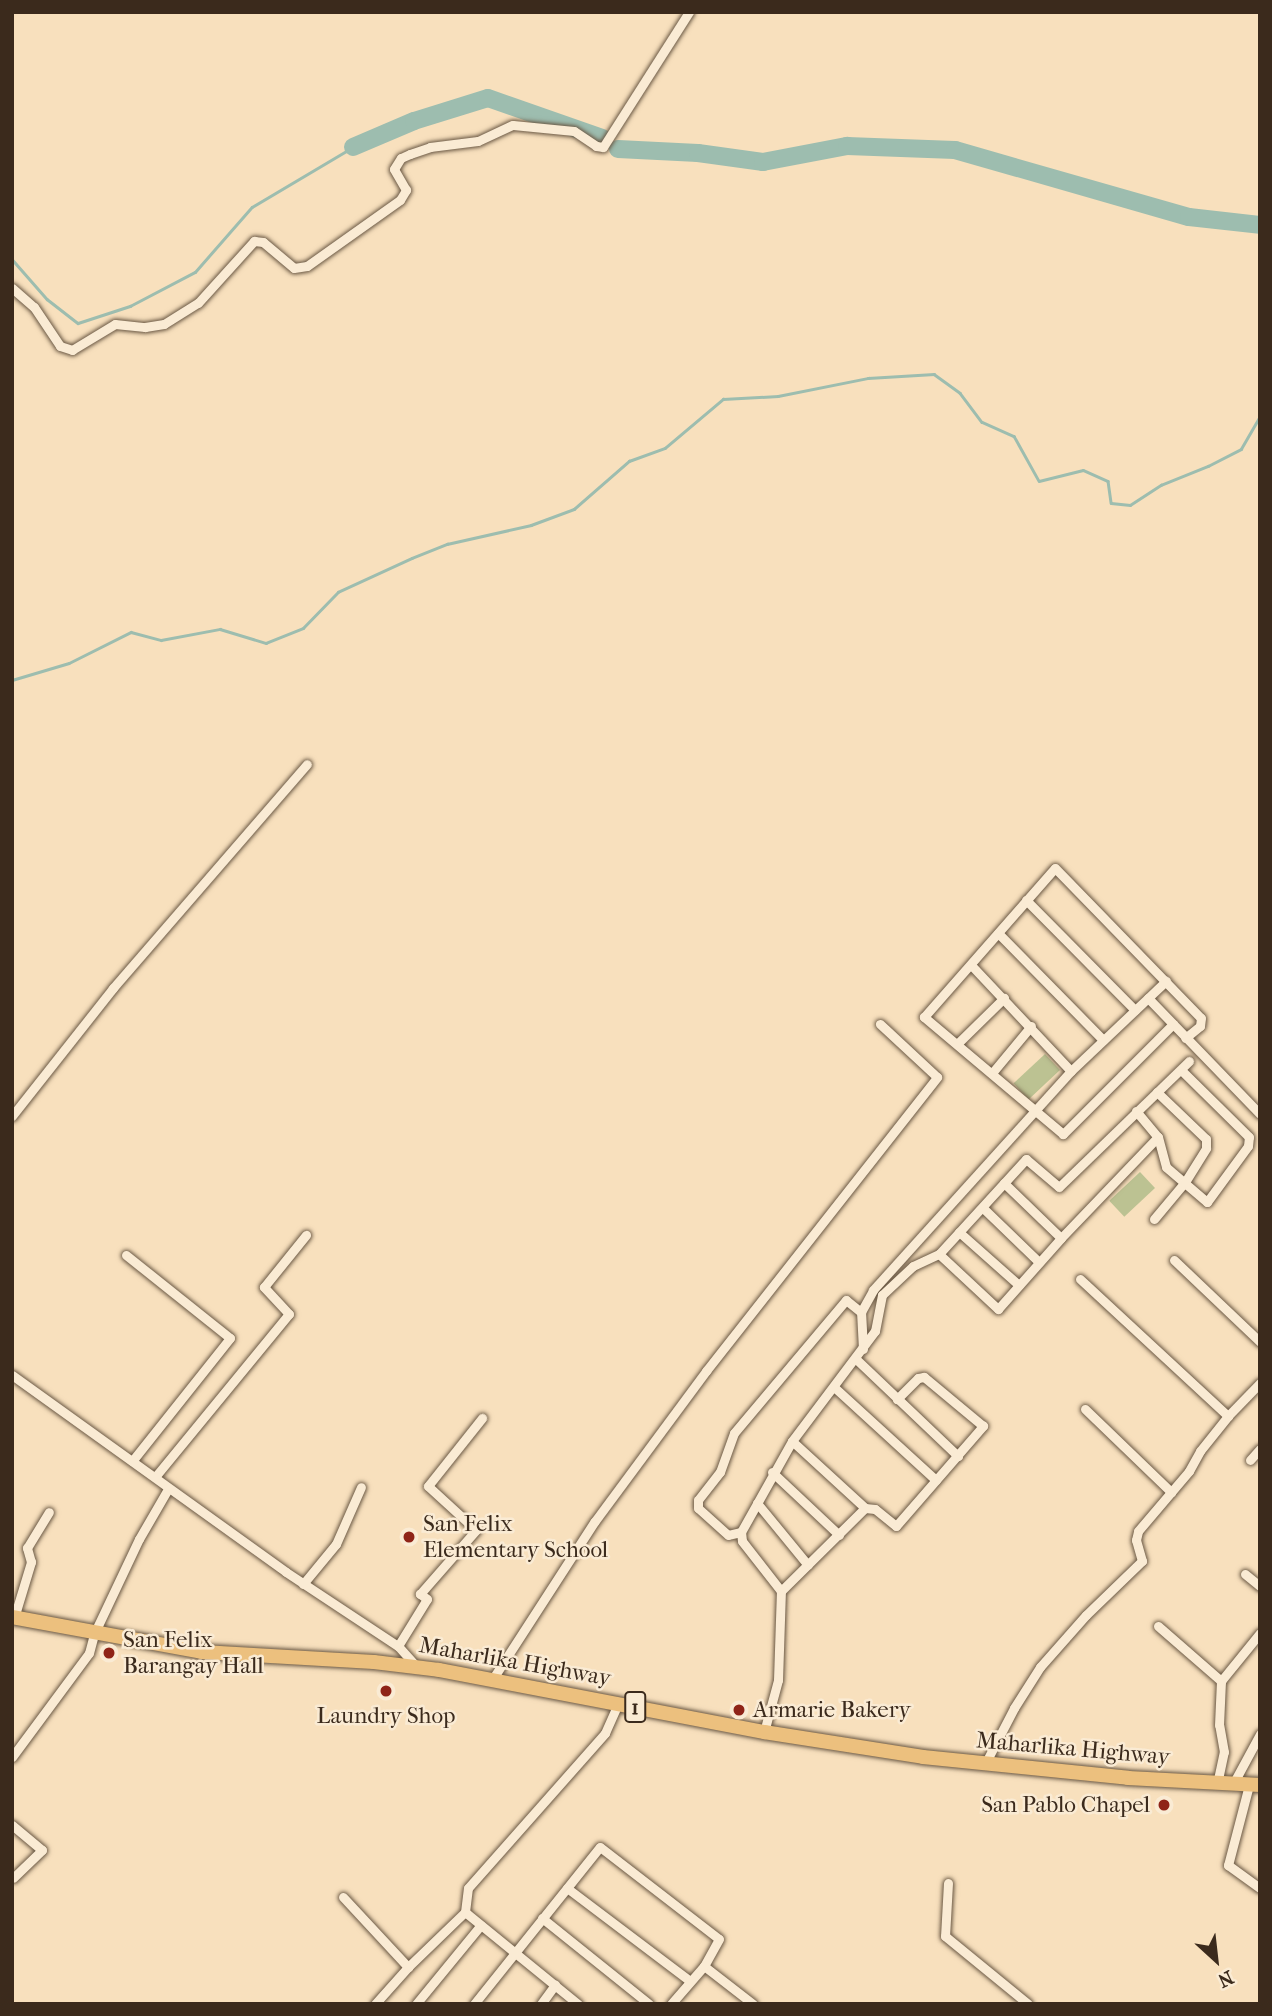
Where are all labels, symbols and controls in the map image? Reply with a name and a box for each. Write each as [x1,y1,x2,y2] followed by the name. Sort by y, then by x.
[423,1510,608,1564] place label: San Felix Elementary School
[401,1529,417,1545] marker: San Felix Elementary School
[123,1626,264,1680] place label: San Felix Barangay Hall
[417,1632,613,1692] street label: Maharlika Highway
[101,1645,117,1661] marker: San Felix Barangay Hall
[378,1683,394,1699] marker: Laundry Shop
[623,1690,647,1724] road number: 1
[753,1696,911,1724] place label: Armarie Bakery
[316,1702,456,1730] place label: Laundry Shop
[731,1702,747,1718] marker: Armarie Bakery
[975,1727,1171,1771] street label: Maharlika Highway
[981,1791,1150,1819] place label: San Pablo Chapel
[1156,1797,1172,1813] marker: San Pablo Chapel
[1181,1925,1251,1995] north arrow
[1214,1966,1237,1992] text: N

